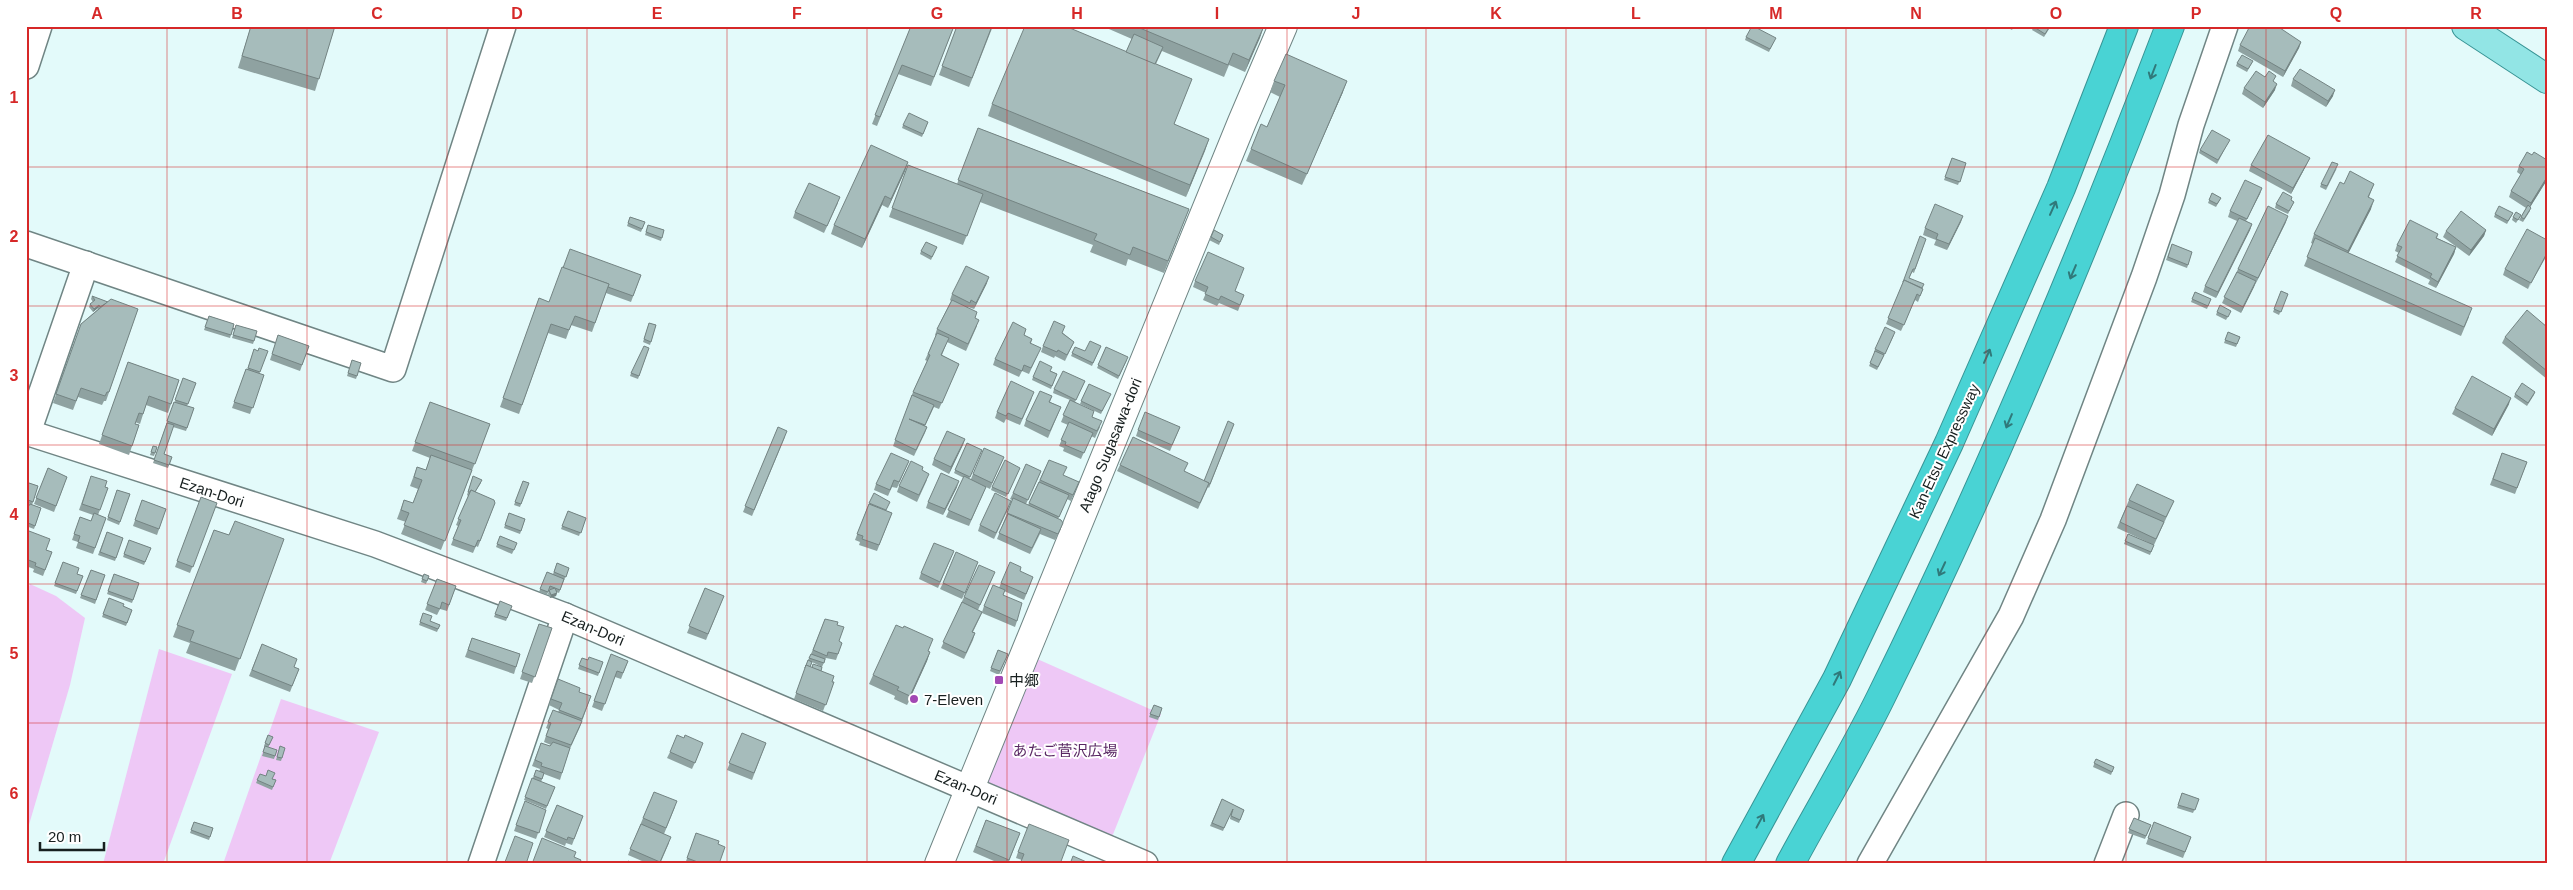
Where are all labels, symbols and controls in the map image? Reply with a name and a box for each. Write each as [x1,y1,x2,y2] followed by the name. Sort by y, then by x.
[91,5,103,22] text: A
[231,5,243,22] text: B
[371,5,383,22] text: C
[511,5,523,22] text: D
[652,5,663,22] text: E
[792,5,802,22] text: F
[931,5,943,22] text: G
[1071,5,1083,22] text: H
[1215,5,1219,22] text: I
[1352,5,1360,22] text: J
[1490,5,1502,22] text: K
[1631,5,1641,22] text: L
[1769,5,1783,22] text: M
[1910,5,1922,22] text: N
[2050,5,2062,22] text: O
[2191,5,2202,22] text: P
[2330,5,2342,22] text: Q
[2470,5,2482,22] text: R
[2147,64,2157,79] one-way arrow
[10,89,19,106] text: 1
[2048,201,2058,216] one-way arrow
[10,228,19,245] text: 2
[2068,264,2077,279] one-way arrow
[1983,349,1993,364] one-way arrow
[10,367,19,384] text: 3
[1075,375,1145,515] street label: Atago Sugasawa-dori
[1905,380,1983,521] street label: Kan-Etsu Expressway
[2004,413,2014,428] one-way arrow
[178,474,246,510] street label: Ezan-Dori
[10,506,19,523] text: 4
[1936,561,1946,576] one-way arrow
[559,607,627,649] street label: Ezan-Dori
[10,645,19,662] text: 5
[1833,671,1842,686] one-way arrow
[1009,672,1039,689] place label: 中郷
[993,674,1005,686] marker: 中郷
[924,691,983,708] place label: 7-Eleven
[908,693,920,705] marker: 7-Eleven
[1012,742,1118,759] park label: あたご菅沢広場
[932,766,1000,808] street label: Ezan-Dori
[10,785,19,802] text: 6
[1755,814,1765,829] one-way arrow
[40,820,104,852] scale bar
[48,828,81,845] text: 20 m

